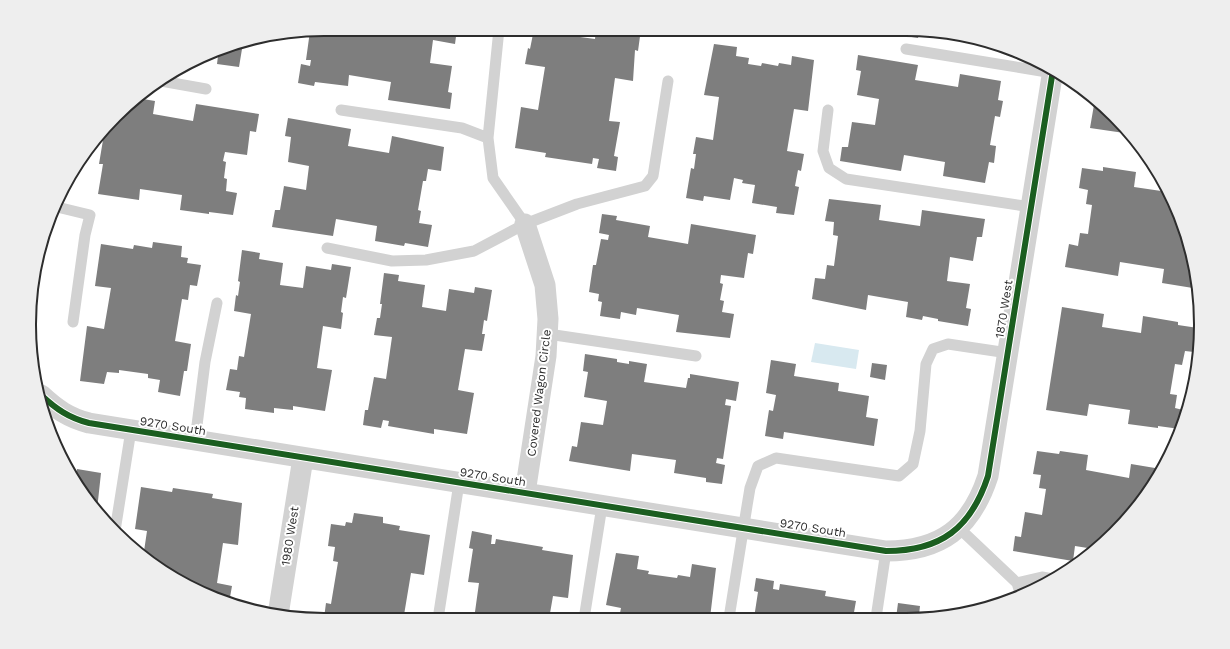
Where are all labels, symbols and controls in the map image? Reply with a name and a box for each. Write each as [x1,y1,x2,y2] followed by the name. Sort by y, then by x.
[992,279,1016,339] street label: 1870 West
[524,329,554,457] street label: Covered Wagon Circle
[139,414,207,438] street label: 9270 South
[459,465,527,489] street label: 9270 South
[278,505,302,567] street label: 1980 West
[779,516,847,540] street label: 9270 South

